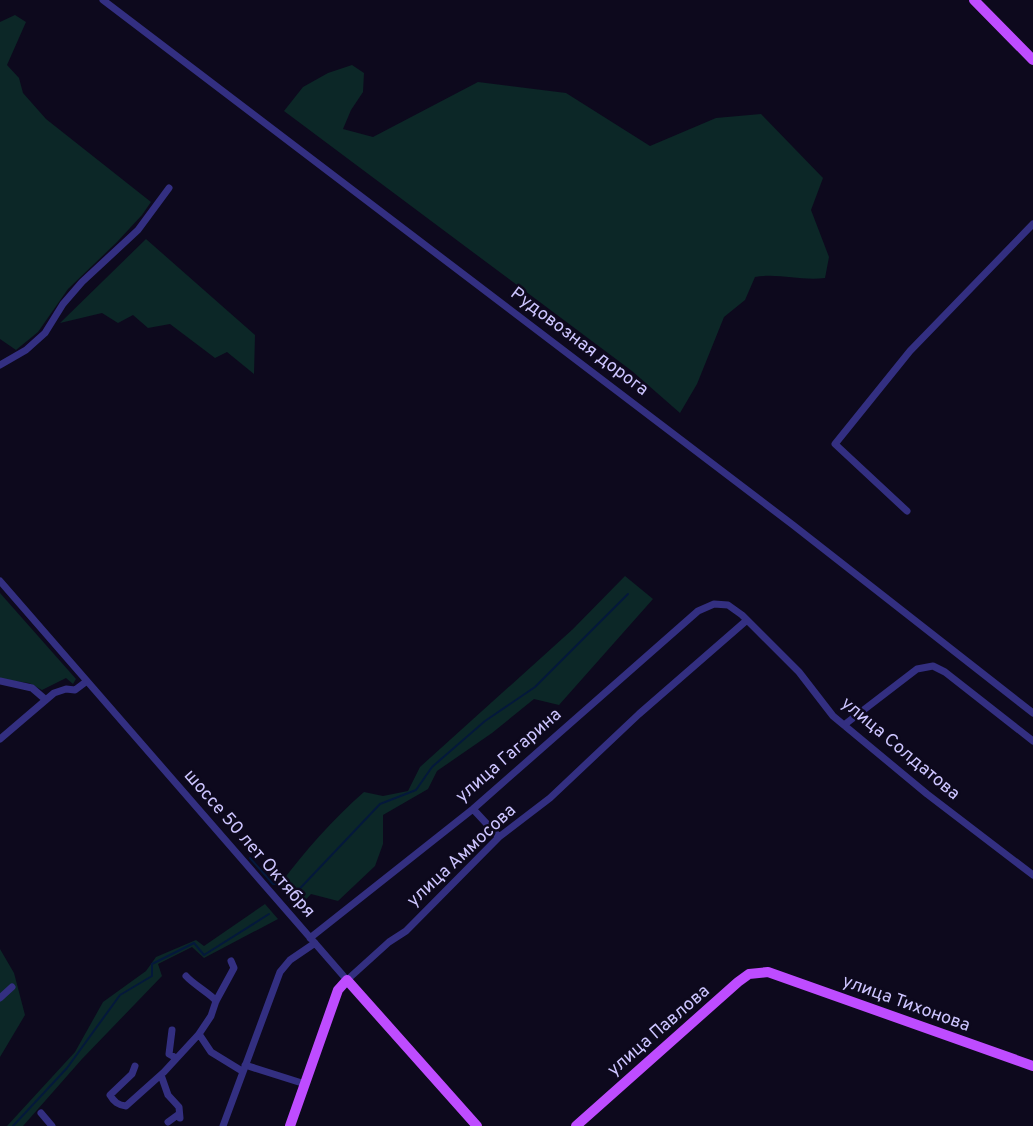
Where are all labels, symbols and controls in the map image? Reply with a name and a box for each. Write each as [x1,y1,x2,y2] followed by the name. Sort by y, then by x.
[505,282,653,402] street label: Рудовозная дорога
[836,692,964,806] street label: улица Солдатова
[451,704,567,808] street label: улица Гагарина
[178,765,320,923] street label: шоссе 50 лет Октября
[403,799,521,913] street label: улица Аммосова
[839,970,973,1038] street label: улица Тихонова
[603,980,715,1082] street label: улица Павлова

